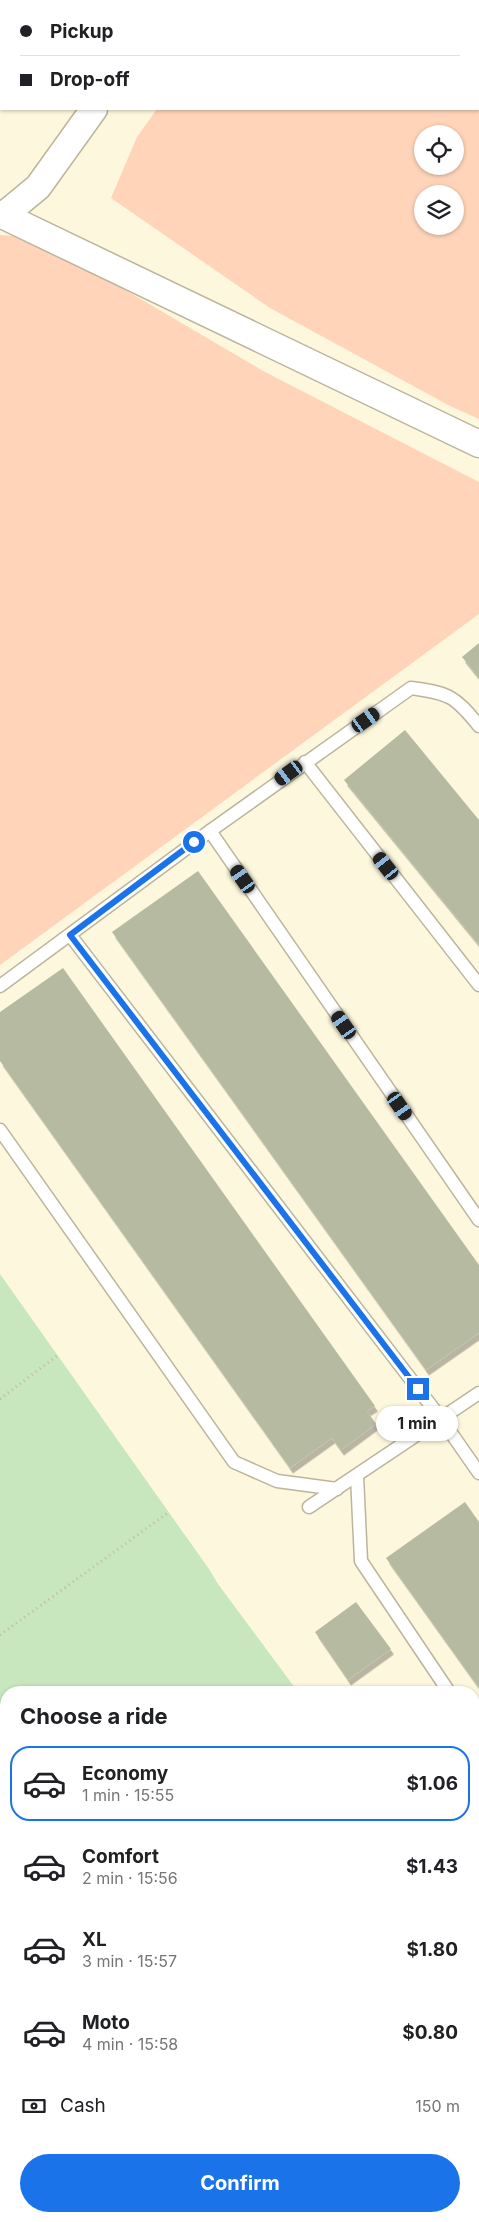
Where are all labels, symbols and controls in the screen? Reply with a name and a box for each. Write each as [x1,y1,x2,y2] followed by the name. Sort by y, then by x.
[50,20,113,43] text: Pickup
[50,68,130,91] text: Drop-off
[414,125,464,235] map controls
[414,125,464,175] button: locate
[414,185,464,235] button: layers
[349,705,382,735] car
[272,758,305,788] car
[183,831,205,853] route start
[370,850,401,882] car
[228,862,257,896] car
[329,1008,358,1042] car
[385,1089,414,1123] car
[407,1378,429,1400] route end
[377,1406,459,1442] callout: 1 min
[397,1413,437,1433] text: 1 min
[20,1703,168,1729] text: Choose a ride
[22,1761,67,1806] icon: car
[82,1762,168,1785] text: Economy
[406,1772,458,1795] text: $1.06
[82,1785,174,1805] text: 1 min · 15:55
[22,1844,67,1889] icon: car
[82,1845,159,1868] text: Comfort
[406,1855,458,1878] text: $1.43
[82,1868,178,1888] text: 2 min · 15:56
[22,1927,67,1972] icon: car
[82,1928,107,1951] text: XL
[406,1938,458,1961] text: $1.80
[82,1951,177,1971] text: 3 min · 15:57
[22,2010,67,2055] icon: car
[82,2011,130,2034] text: Moto
[402,2021,458,2044] text: $0.80
[82,2034,178,2054] text: 4 min · 15:58
[20,2092,48,2120] icon: cash
[60,2094,106,2117] text: Cash
[415,2096,460,2116] text: 150 m
[20,2154,460,2212] button: Confirm

